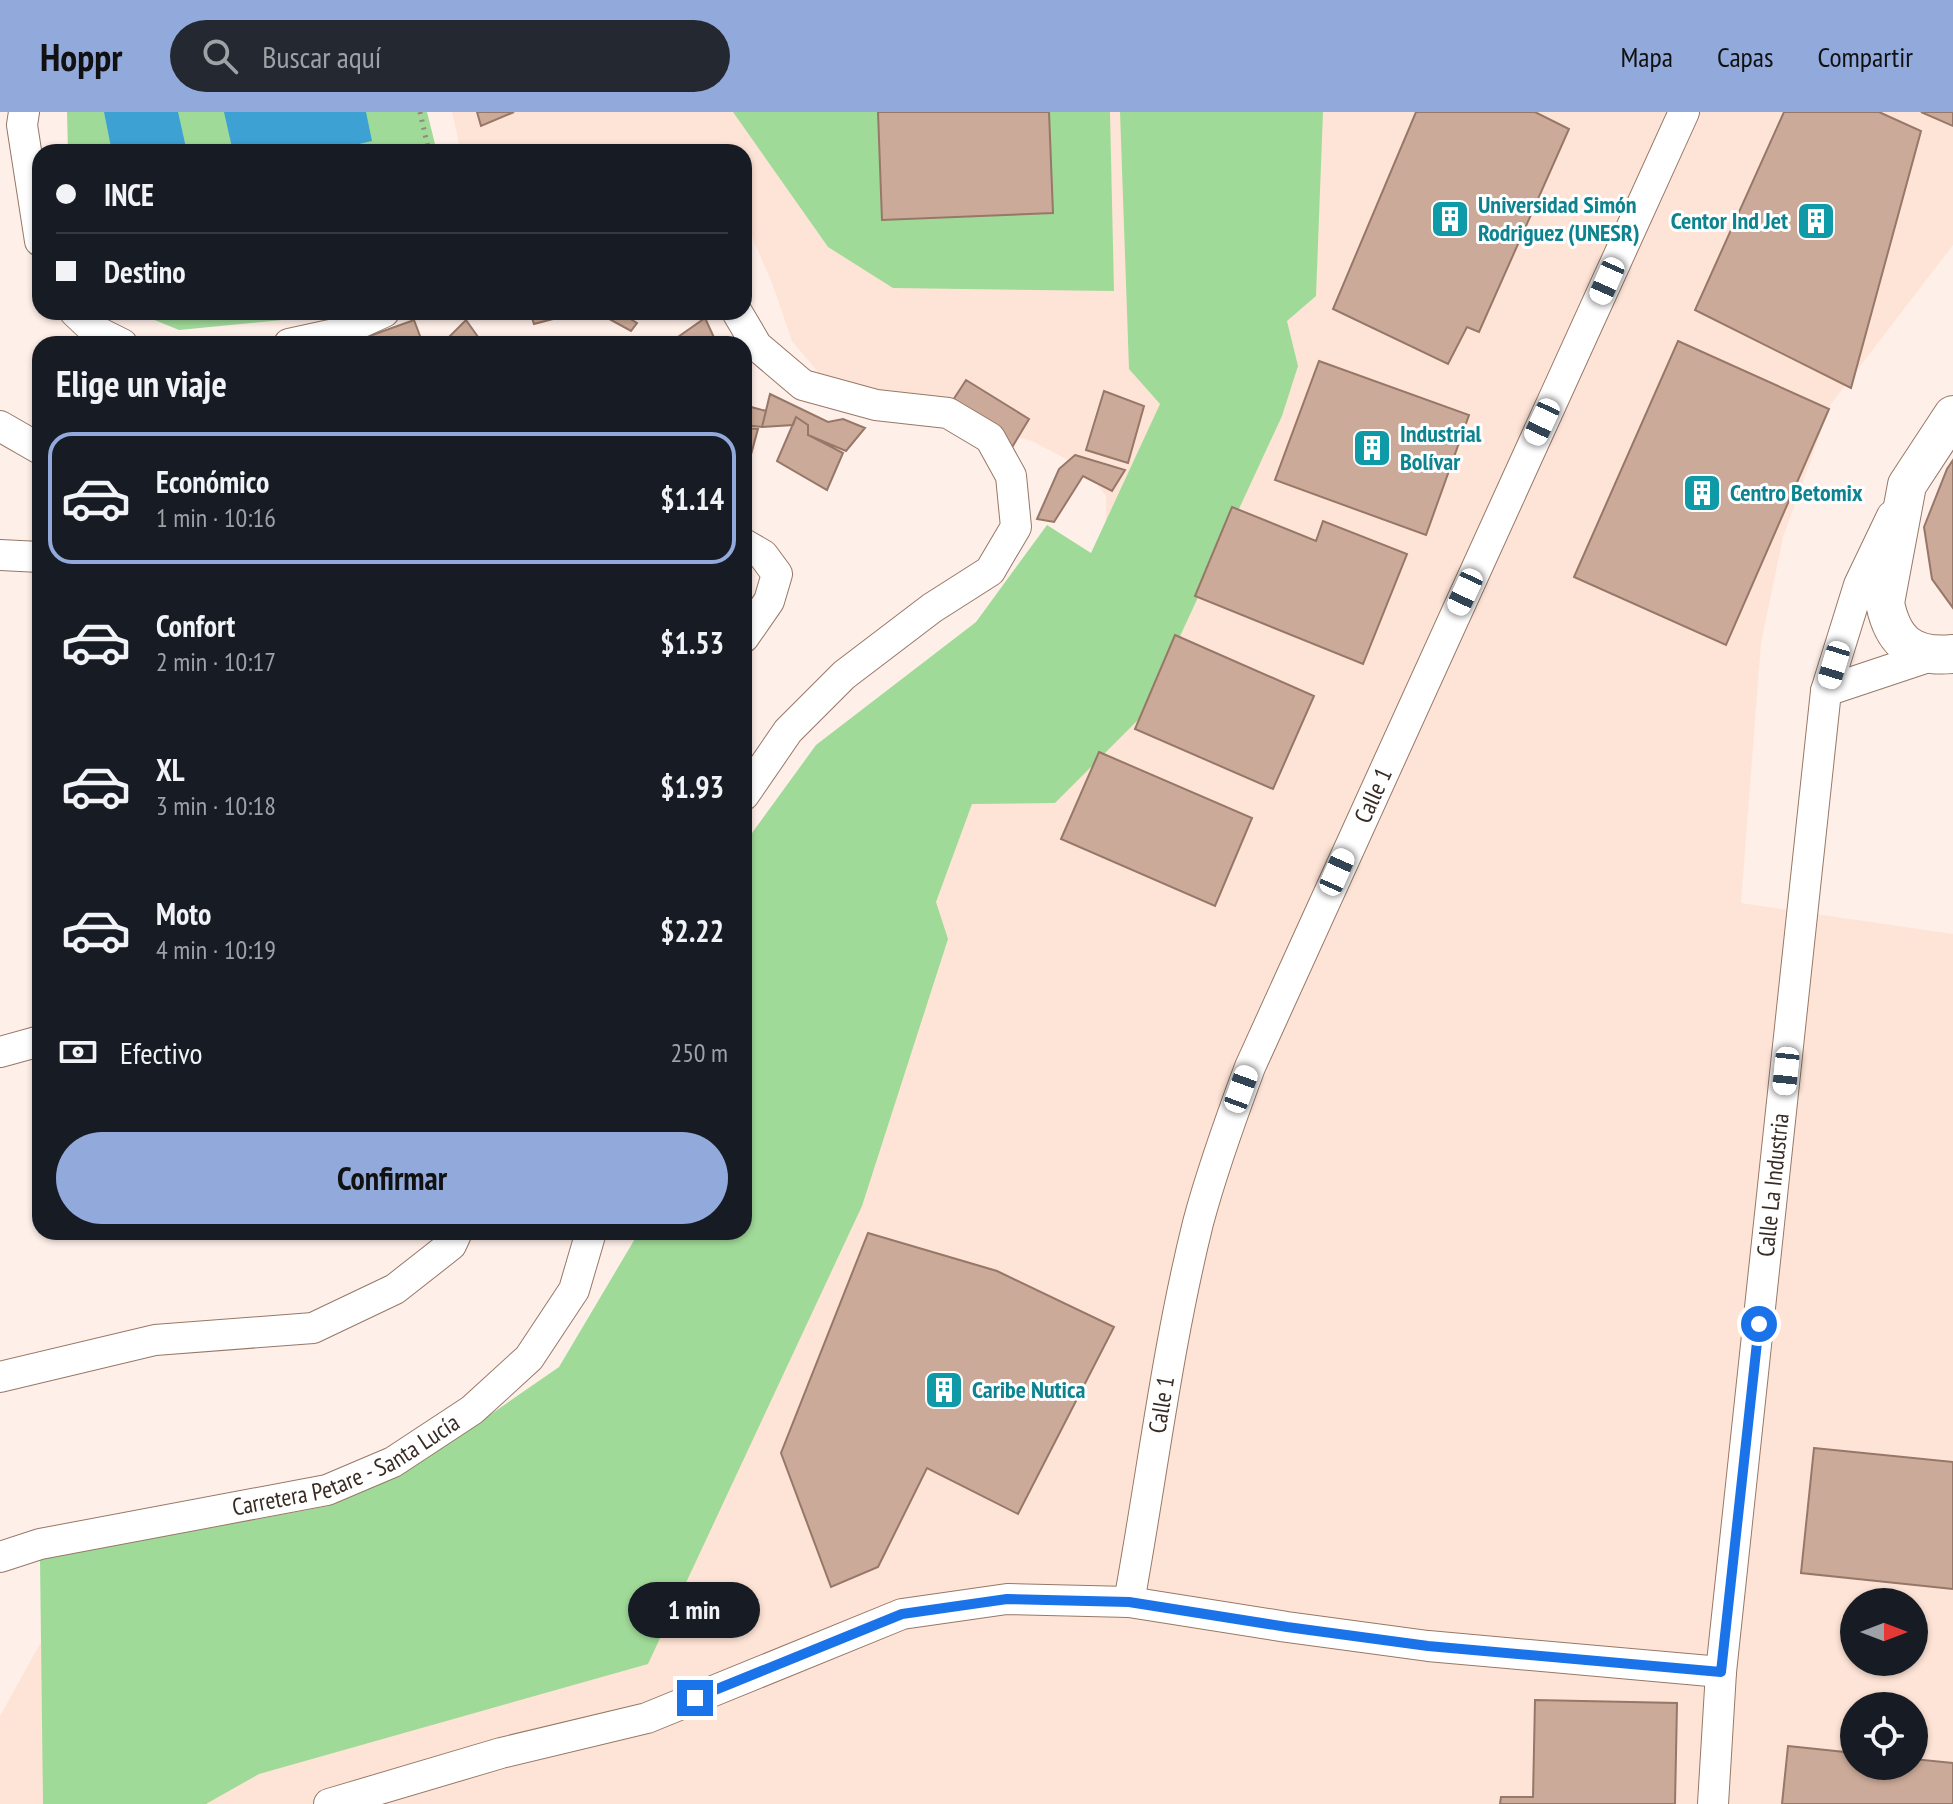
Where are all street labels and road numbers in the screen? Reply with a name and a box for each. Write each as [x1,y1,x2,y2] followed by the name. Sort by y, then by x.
[1347,763,1399,828] street label: Calle 1
[1750,1112,1796,1258] street label: Calle La Industria
[1141,1374,1181,1435] street label: Calle 1
[229,1407,465,1523] street label: Carretera Petare - Santa Lucía

